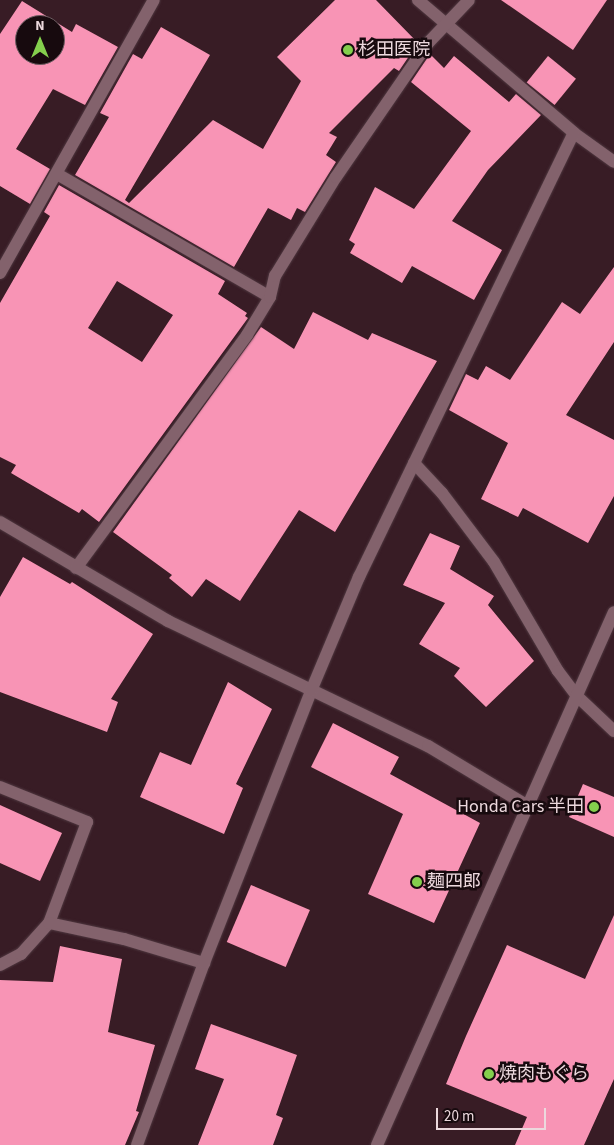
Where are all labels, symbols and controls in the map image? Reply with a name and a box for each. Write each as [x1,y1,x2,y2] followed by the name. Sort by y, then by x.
[15,15,65,65] north arrow
[35,16,45,36] text: N
[358,39,430,61] place label: 杉田医院
[342,44,354,56] marker: 杉田医院
[457,796,584,818] place label: Honda Cars 半田
[588,801,600,813] marker: Honda Cars 半田
[427,871,481,893] place label: 麺四郎
[411,876,423,888] marker: 麺四郎
[499,1063,589,1085] place label: 焼肉もぐら
[483,1068,495,1080] marker: 焼肉もぐら
[439,1098,549,1130] scale bar
[444,1106,474,1127] text: 20 m

